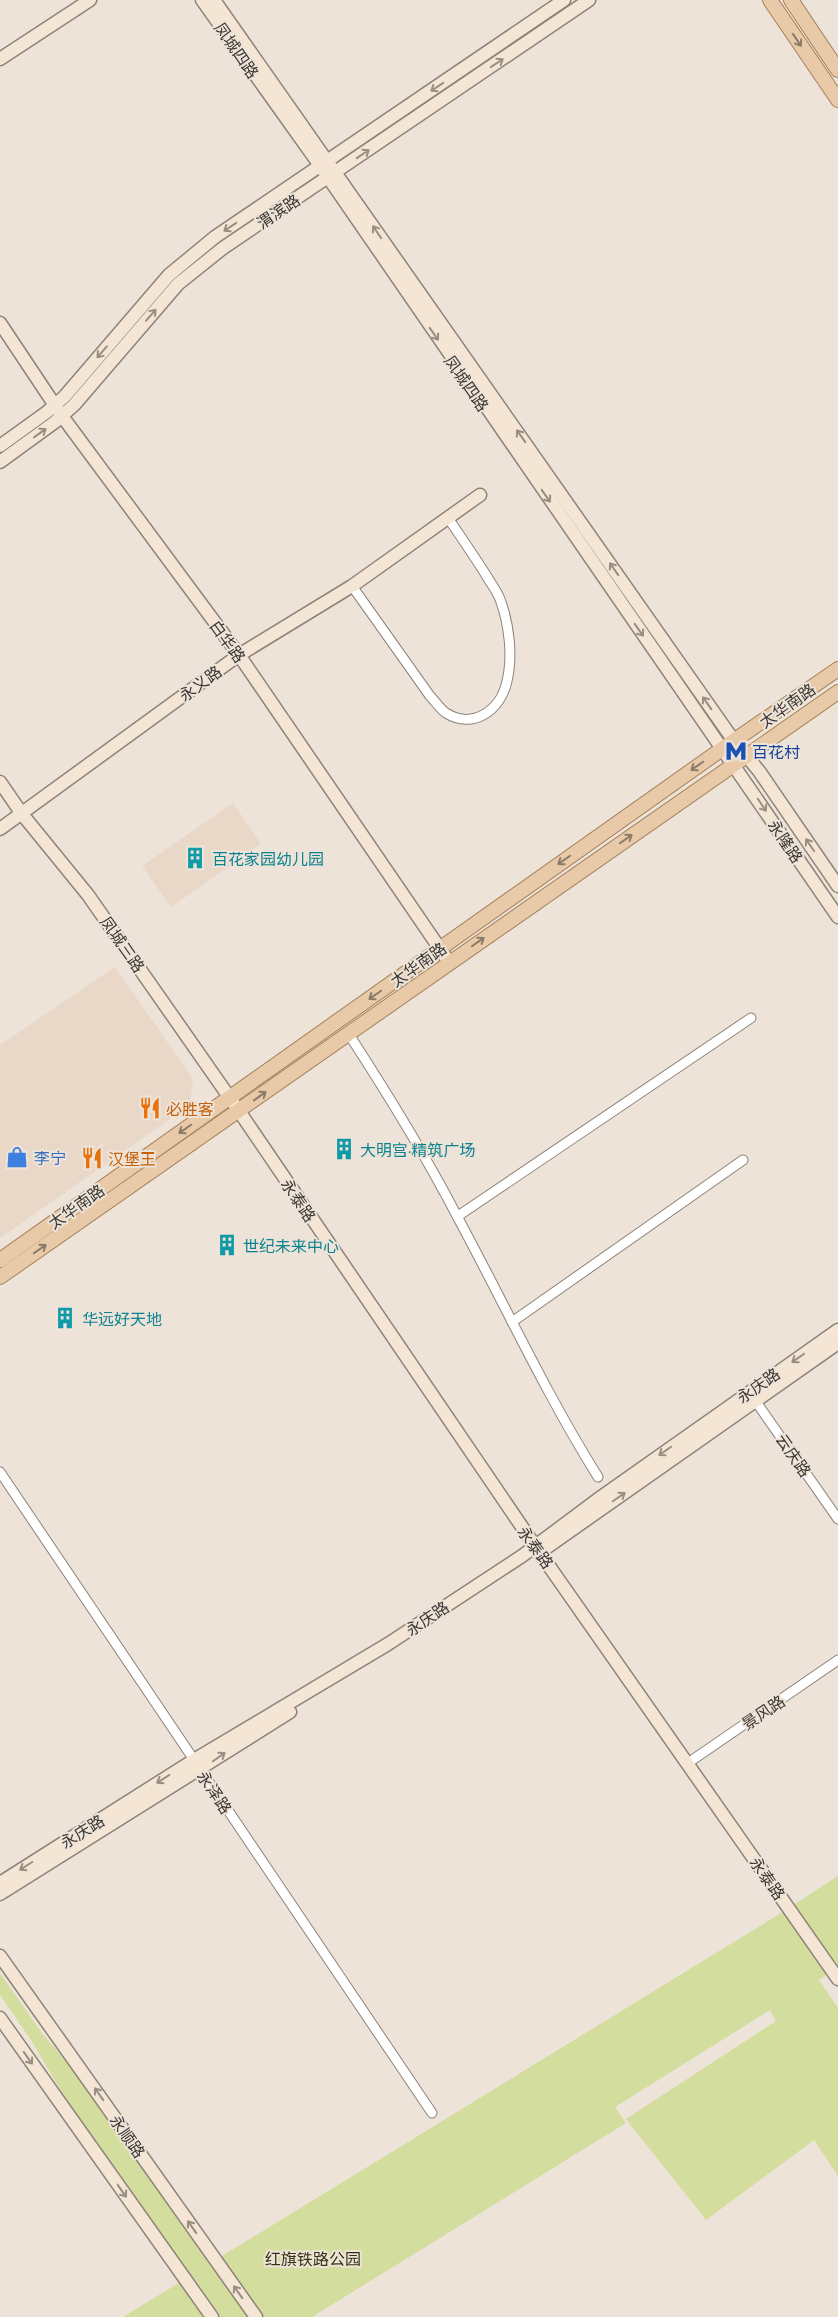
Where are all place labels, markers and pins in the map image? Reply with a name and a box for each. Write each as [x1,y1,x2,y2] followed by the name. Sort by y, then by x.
[723,738,749,764] metro station icon: 百花村
[752,742,800,761] place label: 百花村
[182,845,208,871] building icon: 百花家园幼儿园
[212,849,324,868] place label: 百花家园幼儿园
[137,1095,163,1121] restaurant icon: 必胜客
[166,1099,214,1118] place label: 必胜客
[331,1136,357,1162] building icon: 大明宫·精筑广场
[360,1140,475,1159] place label: 大明宫·精筑广场
[4,1144,30,1170] shop icon: 李宁
[79,1145,105,1171] restaurant icon: 汉堡王
[34,1148,66,1167] place label: 李宁
[108,1149,156,1168] place label: 汉堡王
[214,1232,240,1258] building icon: 世纪未来中心
[243,1236,339,1255] place label: 世纪未来中心
[52,1305,78,1331] building icon: 华远好天地
[82,1309,162,1328] place label: 华远好天地

